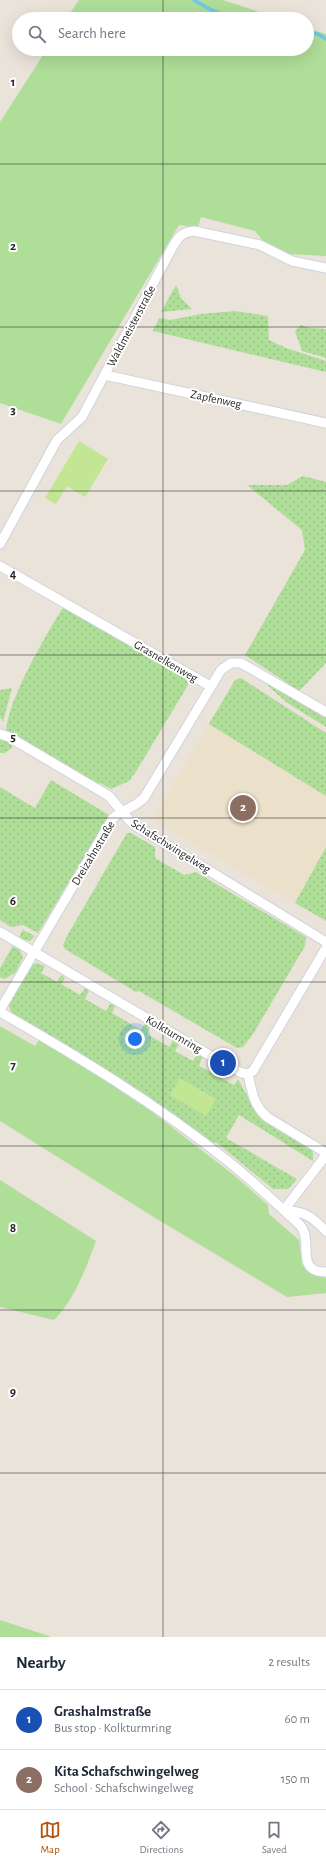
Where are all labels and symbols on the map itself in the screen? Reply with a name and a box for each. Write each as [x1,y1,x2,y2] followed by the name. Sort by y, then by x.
[11,76,15,89] text: 1
[10,240,16,253] text: 2
[105,283,157,369] street label: Waldmeisterstraße
[189,388,243,410] street label: Zapfenweg
[10,404,16,417] text: 3
[10,568,17,581] text: 4
[132,638,200,684] street label: Grasnelkenweg
[10,731,16,744] text: 5
[230,793,256,823] pin: 2
[129,817,213,875] street label: Schafschwingelweg
[69,819,117,887] street label: Dreizahnstraße
[10,895,16,908] text: 6
[144,1013,204,1055] street label: Kolkturmring
[125,1029,145,1049] your location
[210,1048,236,1078] pin: 1
[10,1059,16,1072] text: 7
[10,1222,16,1235] text: 8
[10,1386,16,1399] text: 9

